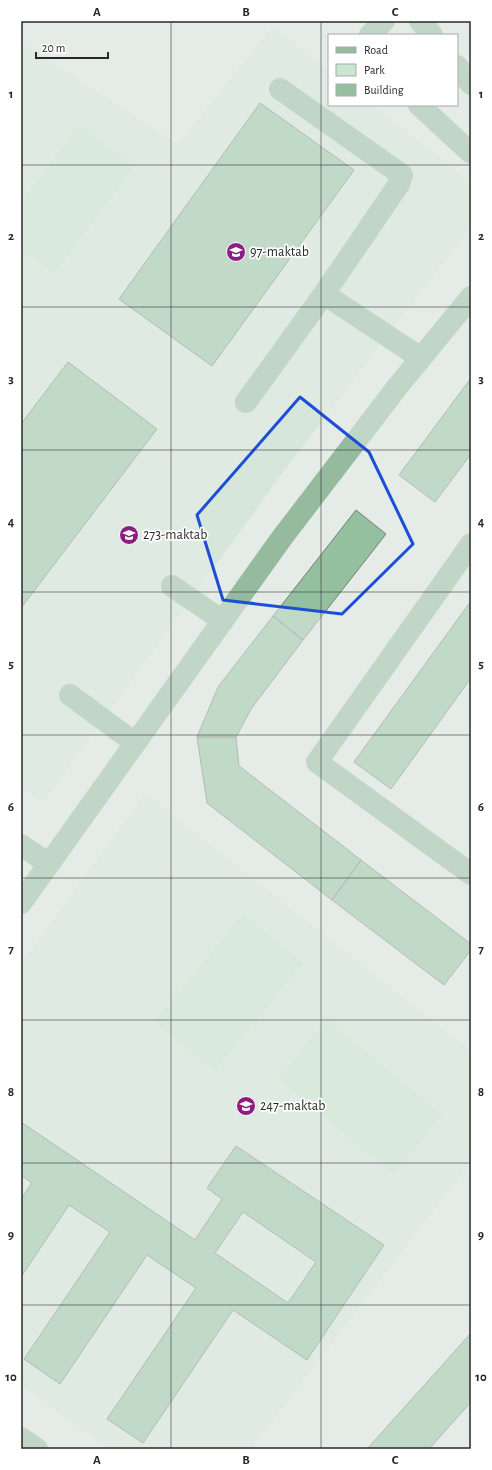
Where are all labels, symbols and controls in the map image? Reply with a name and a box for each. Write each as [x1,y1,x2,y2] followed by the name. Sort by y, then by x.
[93,6,101,19] text: A
[242,6,250,19] text: B
[392,6,399,19] text: C
[36,34,108,60] scale bar
[328,34,458,106] legend
[42,42,65,54] text: 20 m
[364,44,388,56] text: Road
[364,64,385,76] text: Park
[364,84,404,96] text: Building
[9,88,13,101] text: 1
[479,88,483,101] text: 1
[8,230,14,243] text: 2
[478,230,484,243] text: 2
[225,241,247,263] school or university icon: 97-maktab
[250,245,309,259] place label: 97-maktab
[8,373,14,386] text: 3
[478,373,484,386] text: 3
[8,516,15,529] text: 4
[478,516,485,529] text: 4
[118,524,140,546] school or university icon: 273-maktab
[143,528,207,542] place label: 273-maktab
[8,658,14,671] text: 5
[478,658,484,671] text: 5
[8,801,14,814] text: 6
[478,801,484,814] text: 6
[8,943,14,956] text: 7
[478,943,484,956] text: 7
[8,1086,14,1099] text: 8
[478,1086,484,1099] text: 8
[235,1095,257,1117] school or university icon: 247-maktab
[260,1099,325,1113] place label: 247-maktab
[8,1229,14,1242] text: 9
[478,1229,484,1242] text: 9
[5,1371,17,1384] text: 10
[475,1371,487,1384] text: 10
[93,1454,101,1467] text: A
[242,1454,250,1467] text: B
[392,1454,399,1467] text: C

